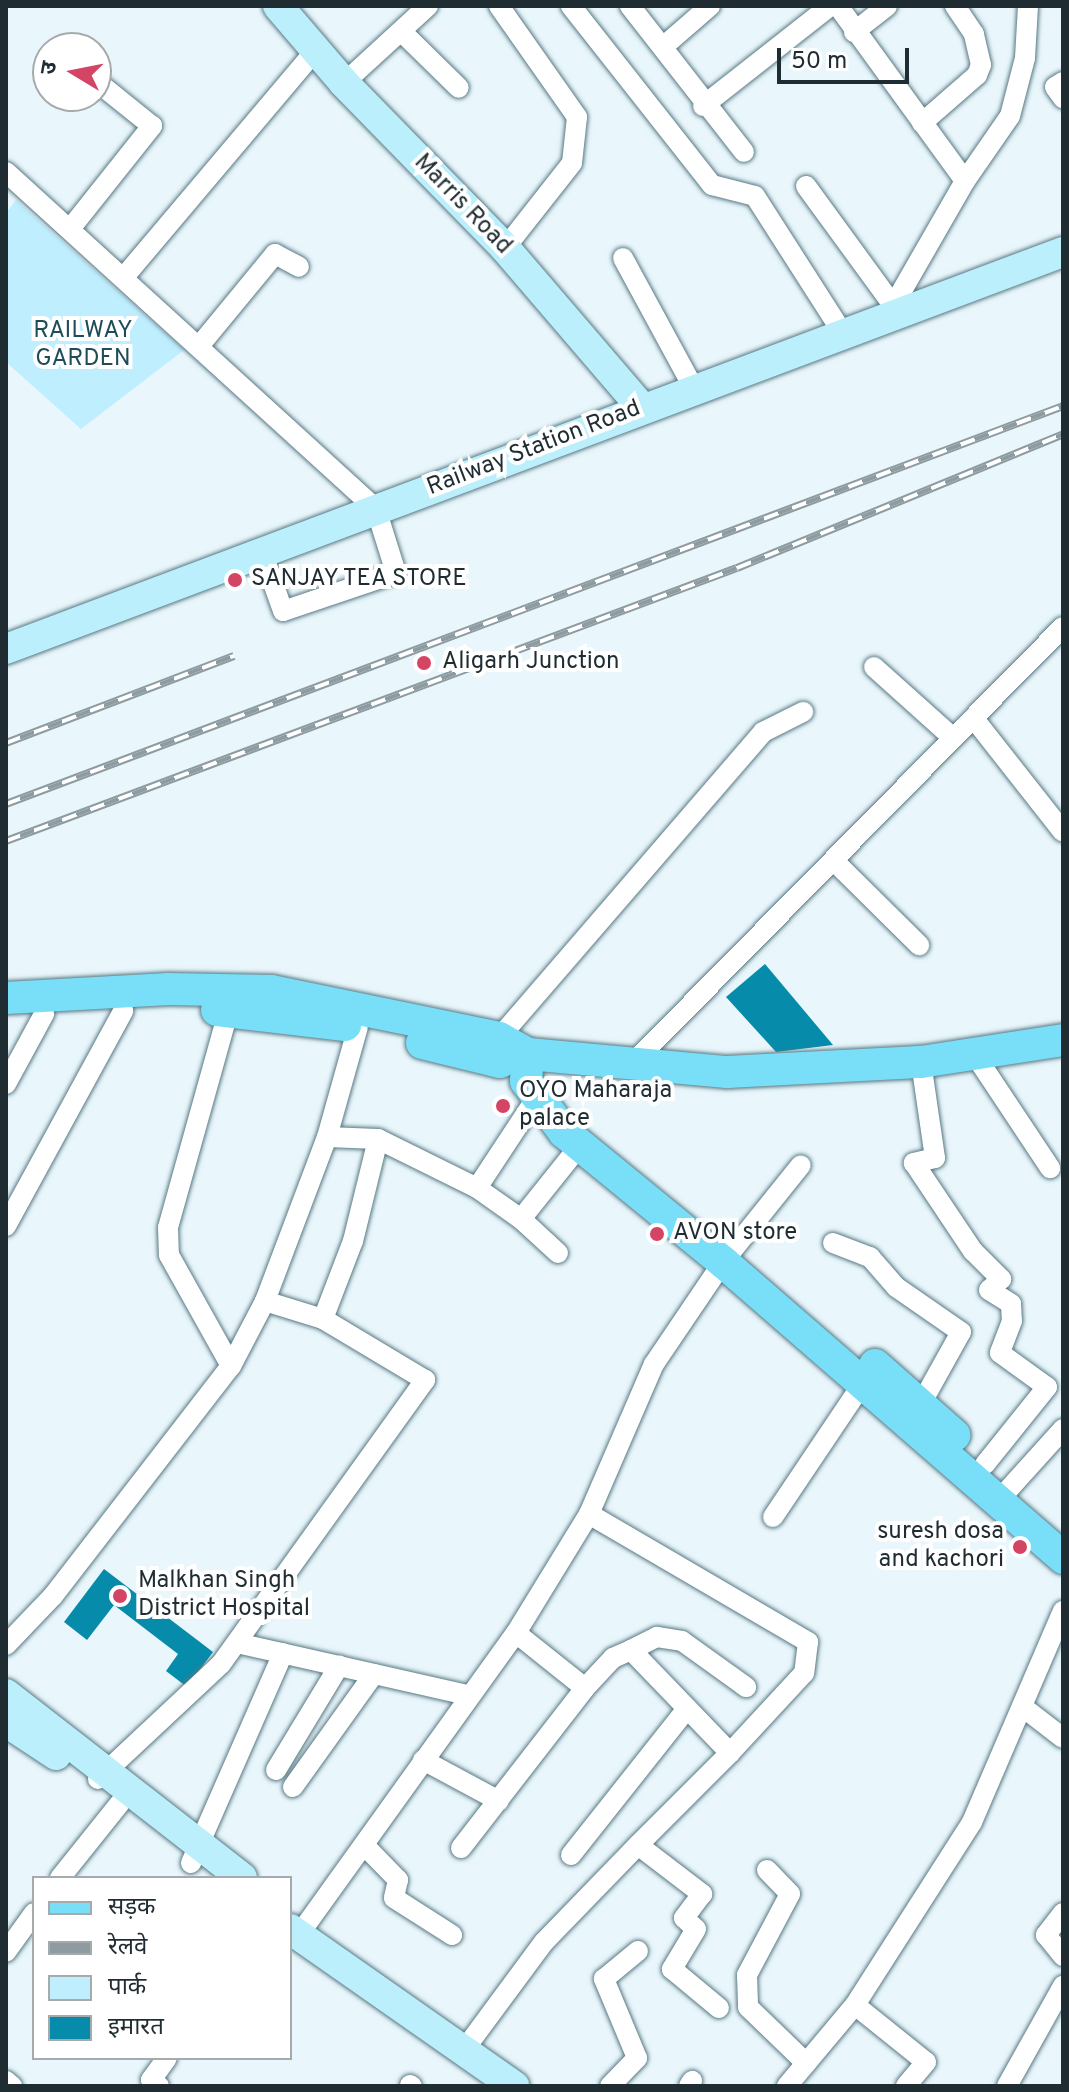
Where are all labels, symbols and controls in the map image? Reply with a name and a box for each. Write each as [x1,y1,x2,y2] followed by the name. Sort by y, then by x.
[32,32,112,112] north arrow
[781,32,913,82] scale bar
[791,47,847,77] text: 50 m
[35,59,64,77] text: उ
[407,149,517,261] street label: Marris Road
[33,318,133,374] park label: RAILWAY GARDEN
[423,395,645,503] street label: Railway Station Road
[251,566,469,594] place label: SANJAY TEA STORE
[226,571,244,589] marker: SANJAY TEA STORE
[442,649,620,677] place label: Aligarh Junction
[413,652,435,674] marker: Aligarh Junction
[519,1078,672,1134] place label: OYO Maharaja palace
[494,1097,512,1115] marker: OYO Maharaja palace
[673,1220,797,1248] place label: AVON store
[648,1225,666,1243] marker: AVON store
[877,1519,1004,1575] place label: suresh dosa and kachori
[1011,1538,1029,1556] marker: suresh dosa and kachori
[138,1568,310,1624] place label: Malkhan Singh District Hospital
[109,1585,131,1607] marker: Malkhan Singh District Hospital
[32,1876,292,2060] legend
[108,1893,156,1923] text: सड़क
[108,1933,147,1963] text: रेलवे
[108,1973,146,2003] text: पार्क
[108,2013,164,2043] text: इमारत

